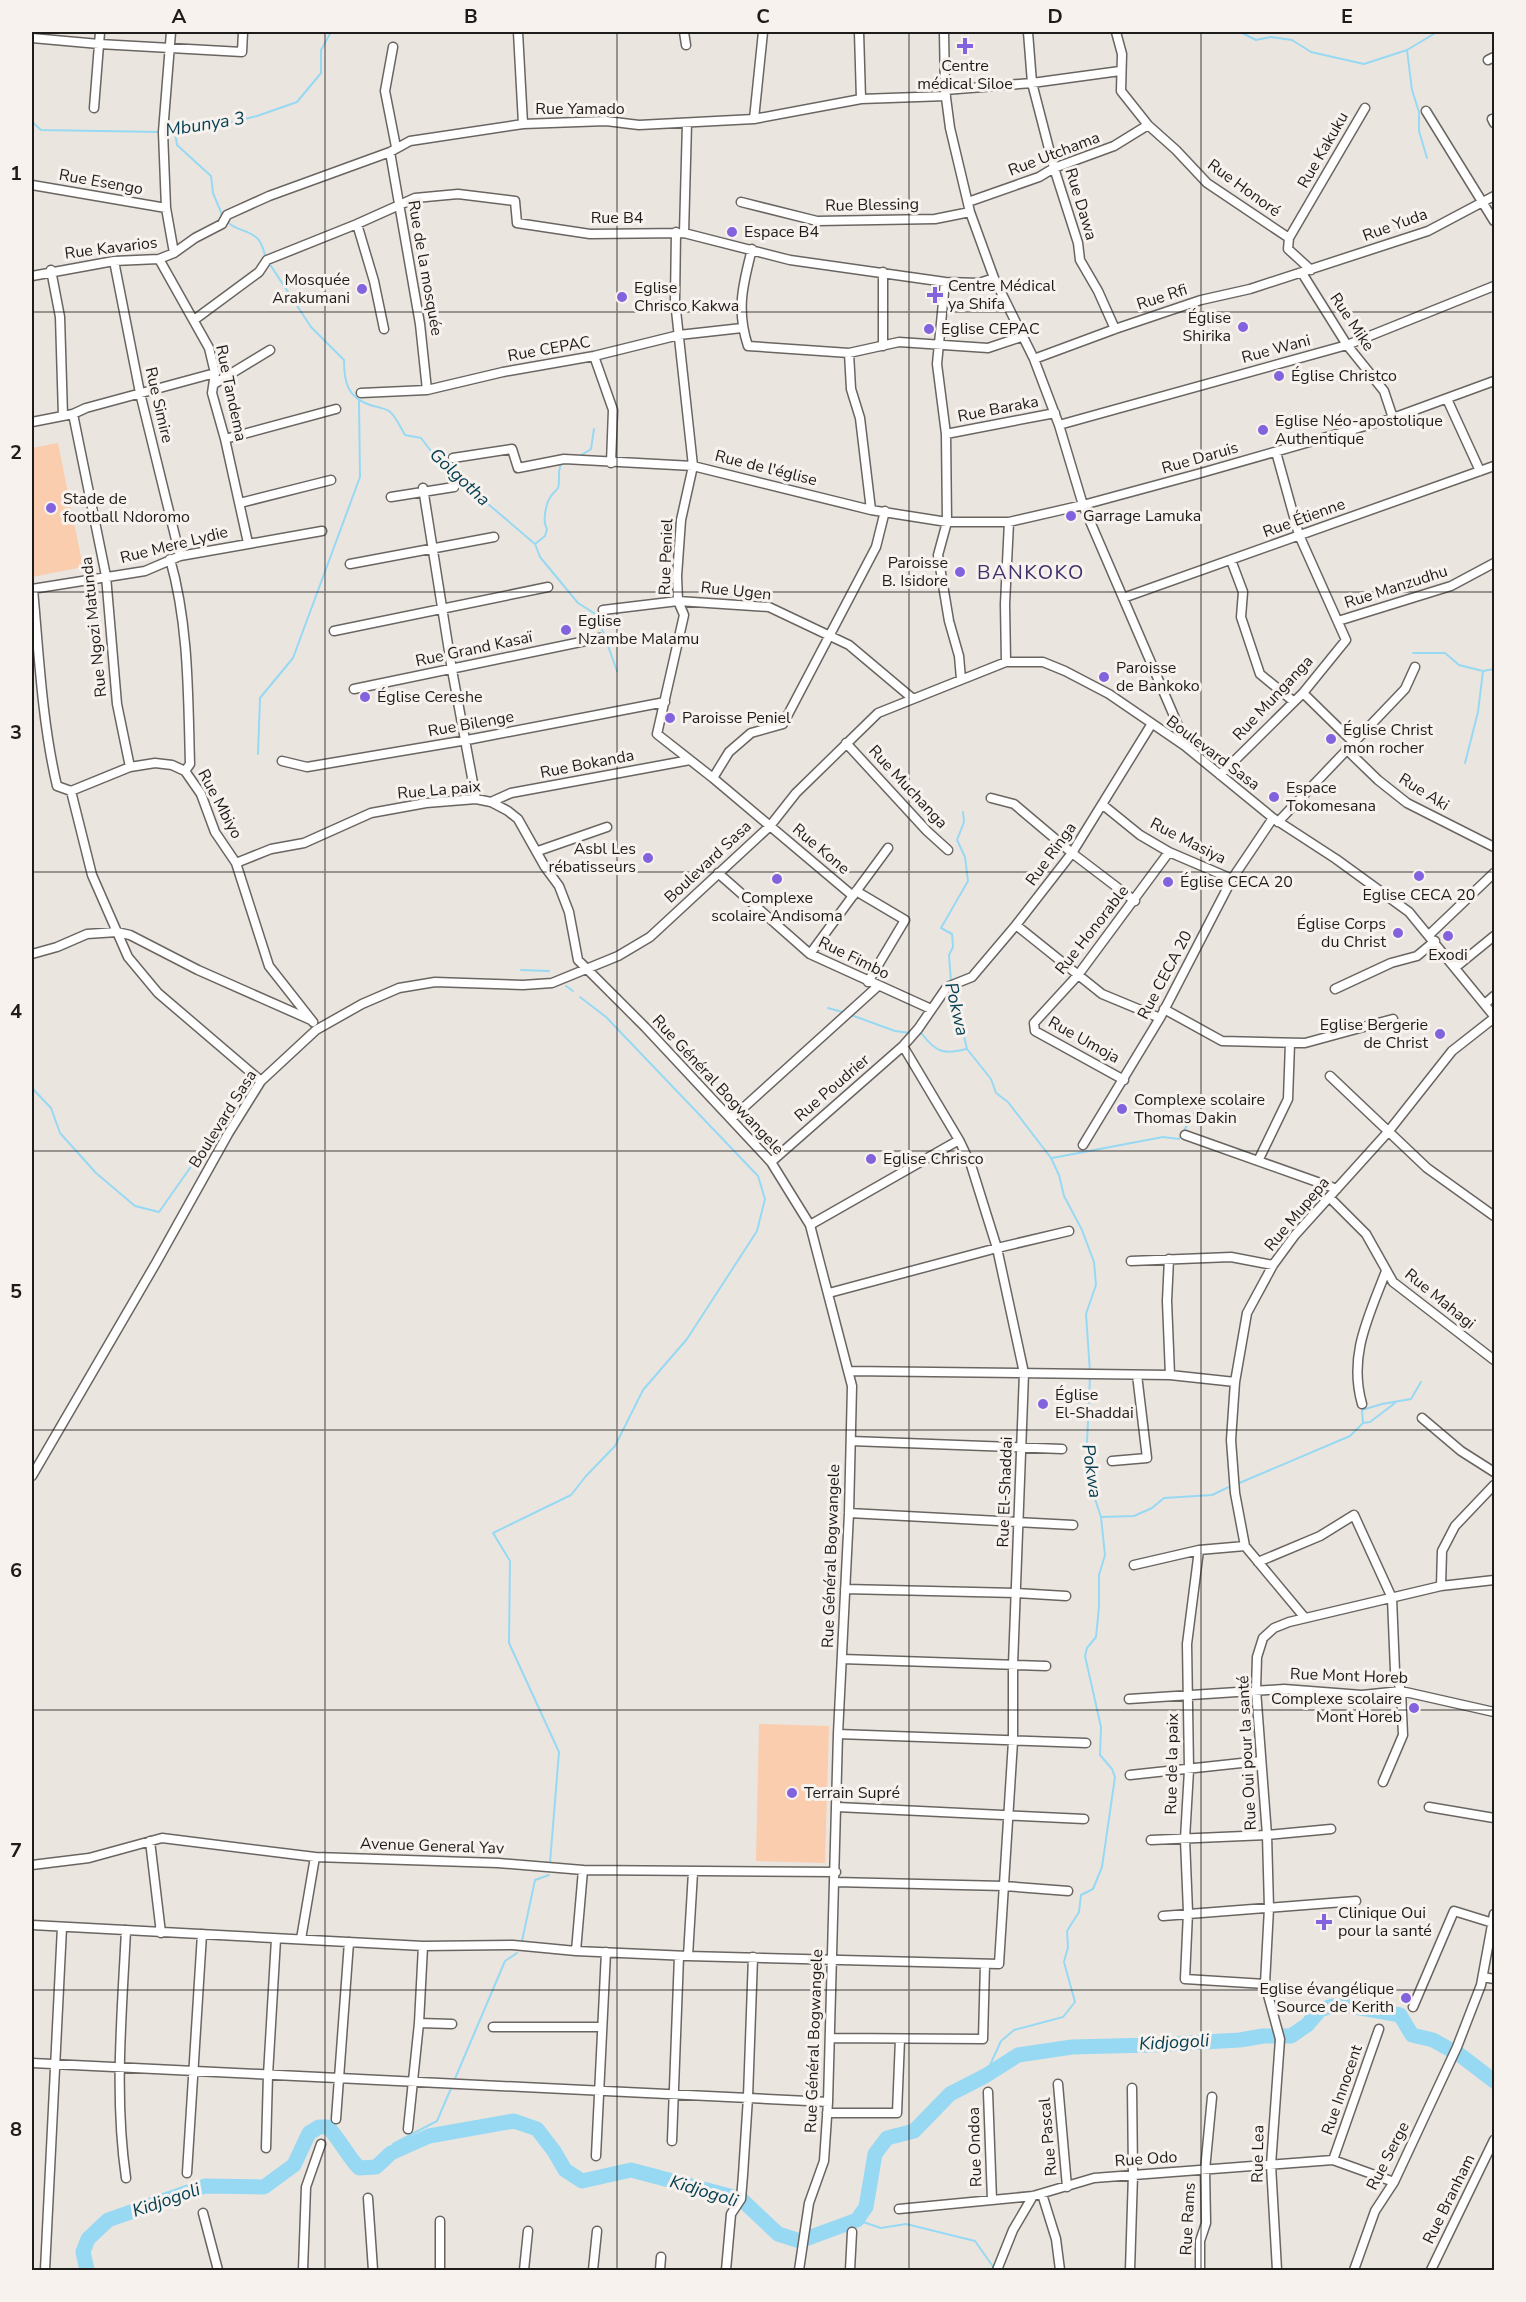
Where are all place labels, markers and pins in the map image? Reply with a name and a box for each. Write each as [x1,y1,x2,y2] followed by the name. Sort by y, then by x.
[956,37,974,55] marker: Centre médical Siloe
[917,55,1013,95] place label: Centre médical Siloe
[744,221,819,243] place label: Espace B4
[725,225,739,239] marker: Espace B4
[272,269,350,309] place label: Mosquée Arakumani
[948,275,1056,315] place label: Centre Médical ya Shifa
[634,277,739,317] place label: Eglise Chrisco Kakwa
[355,282,369,296] marker: Mosquée Arakumani
[926,286,944,304] marker: Centre Médical ya Shifa
[615,290,629,304] marker: Eglise Chrisco Kakwa
[1183,307,1231,347] place label: Église Shirika
[941,318,1040,340] place label: Eglise CEPAC
[1236,320,1250,334] marker: Église Shirika
[922,322,936,336] marker: Eglise CEPAC
[1291,365,1397,387] place label: Église Christco
[1272,369,1286,383] marker: Église Christco
[1275,410,1443,450] place label: Eglise Néo-apostolique Authentique
[1256,423,1270,437] marker: Eglise Néo-apostolique Authentique
[63,488,190,528] place label: Stade de football Ndoromo
[44,501,58,515] marker: Stade de football Ndoromo
[1083,505,1201,527] place label: Garrage Lamuka
[1064,509,1078,523] marker: Garrage Lamuka
[882,552,948,592] place label: Paroisse B. Isidore
[953,565,967,579] marker: Paroisse B. Isidore
[578,610,699,650] place label: Eglise Nzambe Malamu
[559,623,573,637] marker: Eglise Nzambe Malamu
[1116,657,1200,697] place label: Paroisse de Bankoko
[1097,670,1111,684] marker: Paroisse de Bankoko
[377,686,483,708] place label: Église Cereshe
[358,690,372,704] marker: Église Cereshe
[682,707,791,729] place label: Paroisse Peniel
[663,711,677,725] marker: Paroisse Peniel
[1343,719,1433,759] place label: Église Christ mon rocher
[1324,732,1338,746] marker: Église Christ mon rocher
[1286,777,1376,817] place label: Espace Tokomesana
[1267,790,1281,804] marker: Espace Tokomesana
[549,838,636,878] place label: Asbl Les rébatisseurs
[641,851,655,865] marker: Asbl Les rébatisseurs
[1412,869,1426,883] marker: Eglise CECA 20
[1180,871,1293,893] place label: Église CECA 20
[770,872,784,886] marker: Complexe scolaire Andisoma
[1161,875,1175,889] marker: Église CECA 20
[1363,884,1475,906] place label: Eglise CECA 20
[711,887,843,927] place label: Complexe scolaire Andisoma
[1297,913,1386,953] place label: Église Corps du Christ
[1391,926,1405,940] marker: Église Corps du Christ
[1441,929,1455,943] marker: Exodi
[1428,944,1468,966] place label: Exodi
[1320,1014,1428,1054] place label: Eglise Bergerie de Christ
[1433,1027,1447,1041] marker: Eglise Bergerie de Christ
[1134,1089,1265,1129] place label: Complexe scolaire Thomas Dakin
[1115,1102,1129,1116] marker: Complexe scolaire Thomas Dakin
[883,1148,984,1170] place label: Eglise Chrisco
[864,1152,878,1166] marker: Eglise Chrisco
[1055,1384,1134,1424] place label: Église El-Shaddai
[1036,1397,1050,1411] marker: Église El-Shaddai
[1271,1688,1402,1728] place label: Complexe scolaire Mont Horeb
[1407,1701,1421,1715] marker: Complexe scolaire Mont Horeb
[804,1782,900,1804] place label: Terrain Supré
[785,1786,799,1800] marker: Terrain Supré
[1338,1902,1432,1942] place label: Clinique Oui pour la santé
[1315,1913,1333,1931] marker: Clinique Oui pour la santé
[1259,1978,1394,2018] place label: Eglise évangélique Source de Kerith
[1399,1991,1413,2005] marker: Eglise évangélique Source de Kerith

